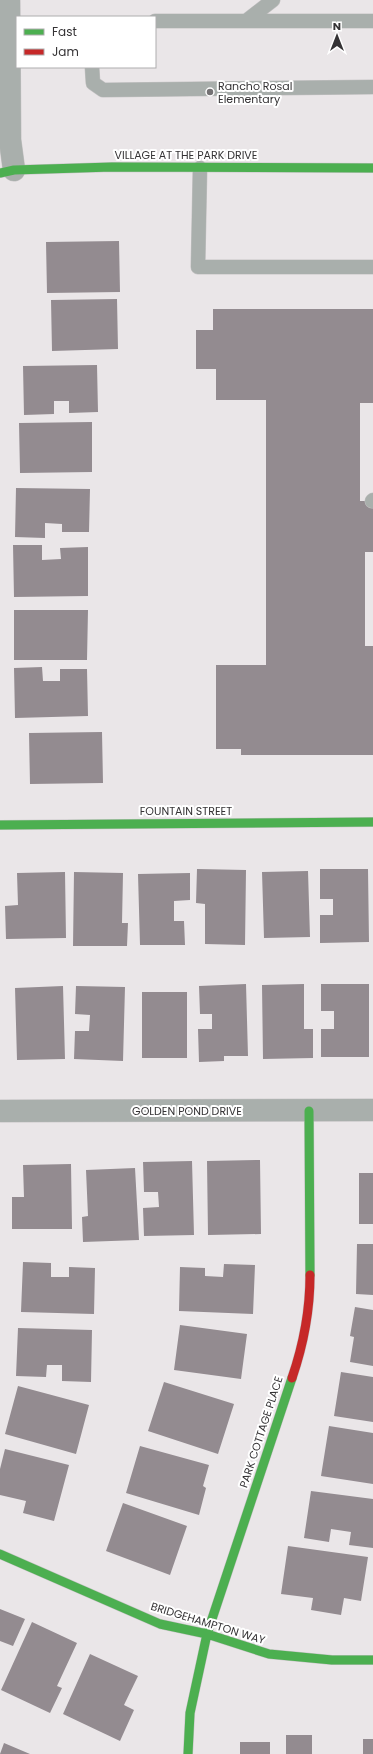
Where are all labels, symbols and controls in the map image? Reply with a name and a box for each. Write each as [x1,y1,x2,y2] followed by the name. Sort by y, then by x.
[16,16,156,68] legend
[317,16,357,56] north arrow
[333,18,341,34] text: N
[52,23,77,40] text: Fast
[52,43,79,60] text: Jam
[218,78,292,107] place label: Rancho Rosal Elementary
[205,87,215,97] marker: Rancho Rosal Elementary
[115,147,257,163] street label: VILLAGE AT THE PARK DRIVE
[140,803,232,819] street label: FOUNTAIN STREET
[132,1103,242,1119] street label: GOLDEN POND DRIVE
[235,1374,287,1490] street label: PARK COTTAGE PLACE
[149,1598,268,1648] street label: BRIDGEHAMPTON WAY

